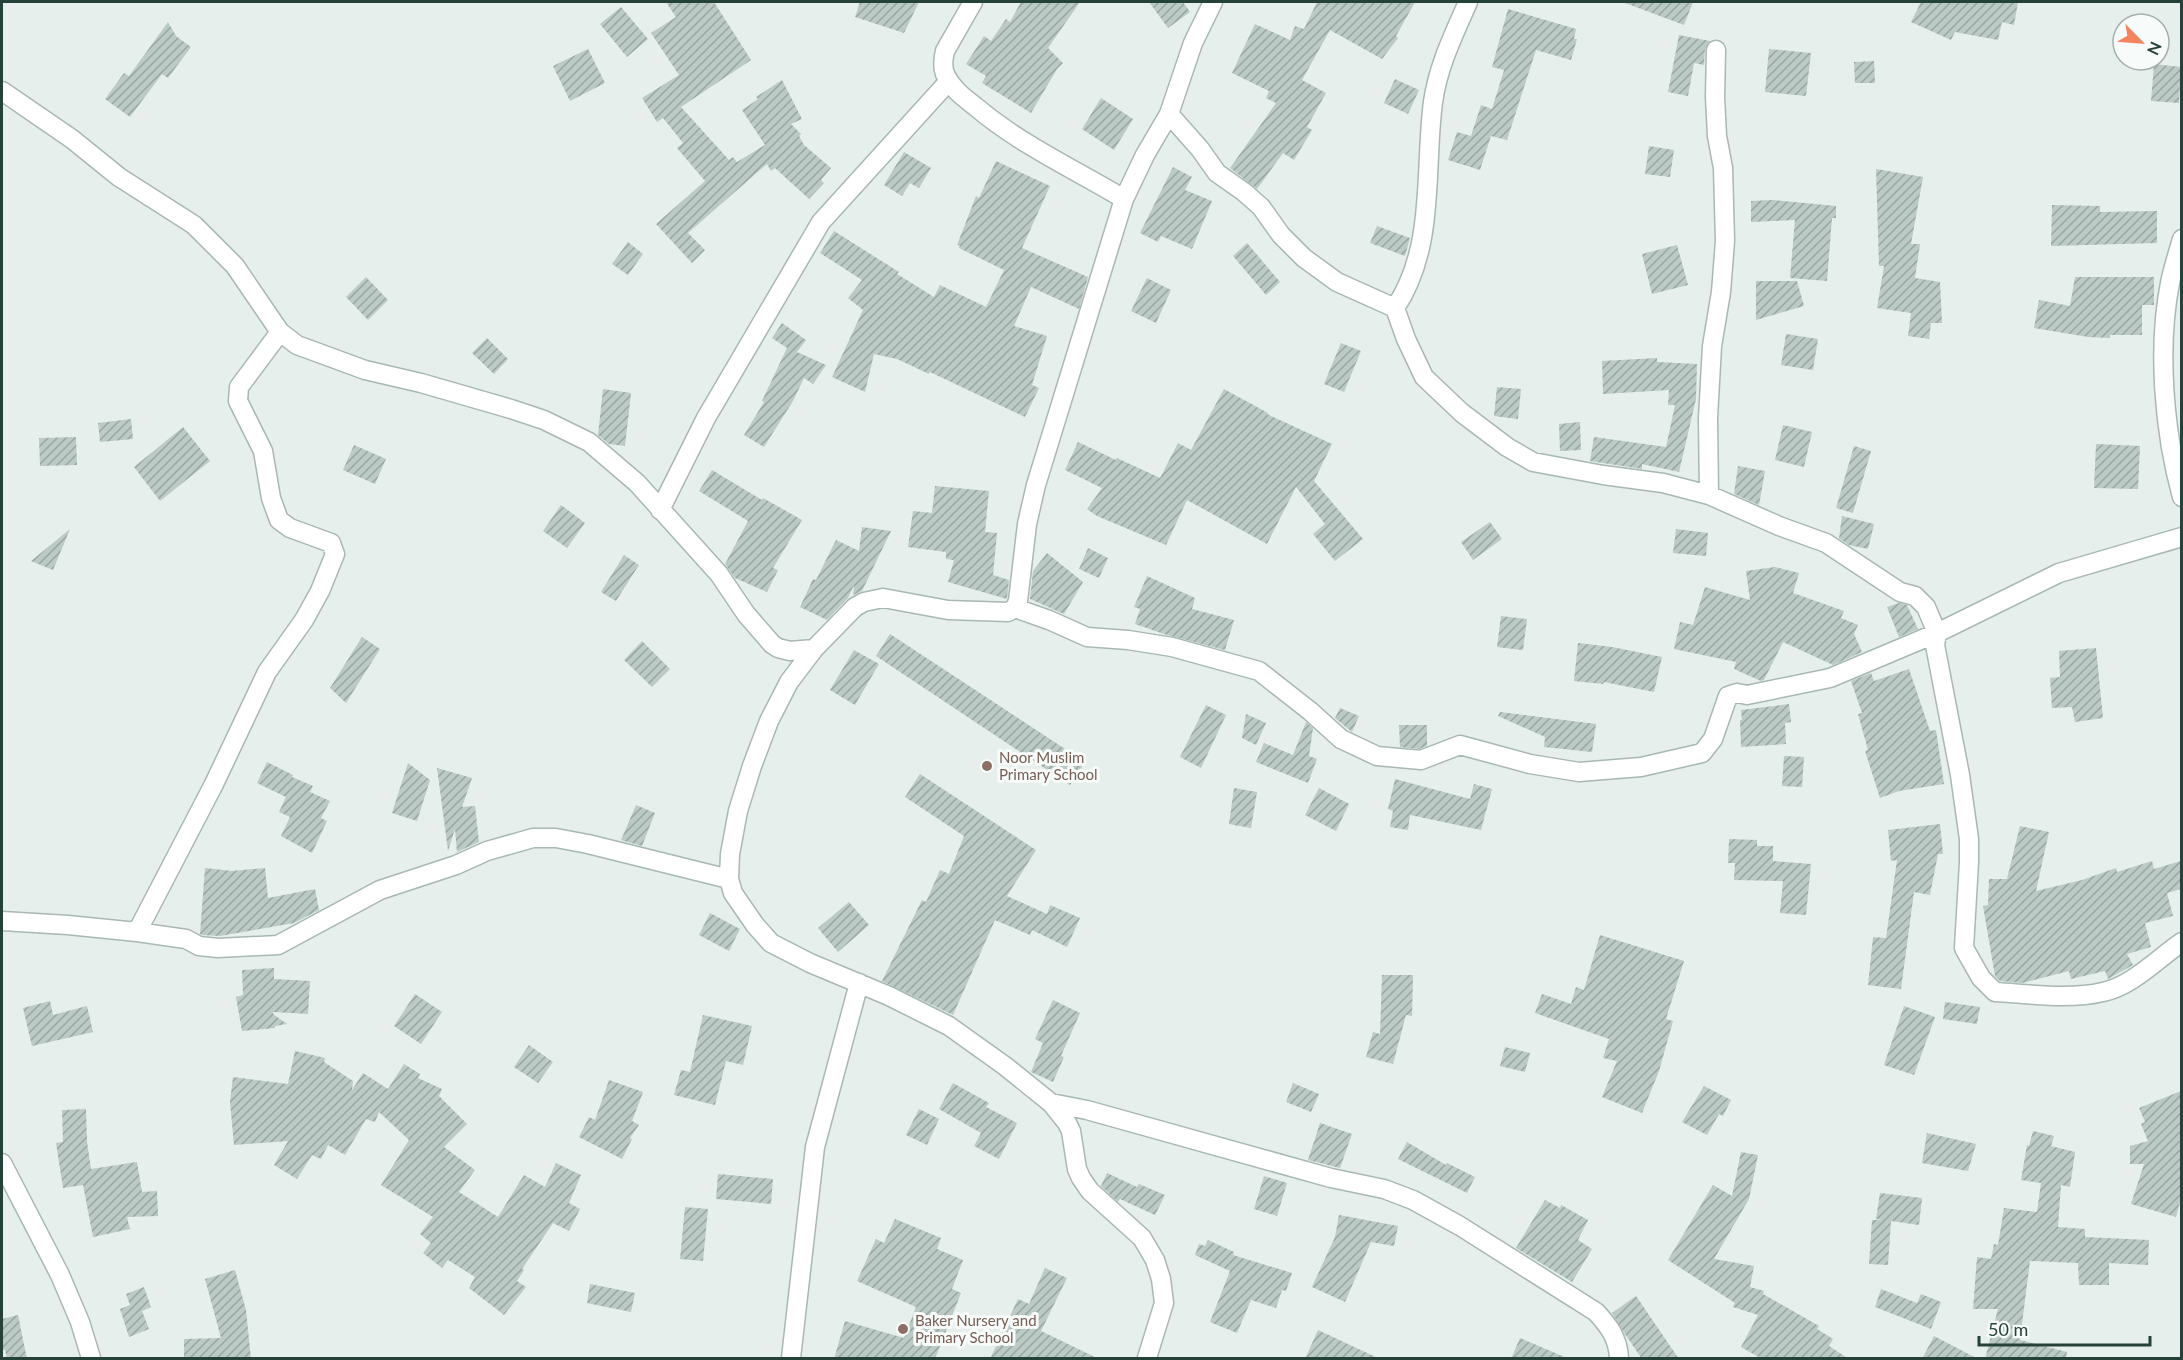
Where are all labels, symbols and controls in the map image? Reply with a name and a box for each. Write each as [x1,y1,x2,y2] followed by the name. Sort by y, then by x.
[2111,12,2171,72] north arrow
[2144,39,2166,58] text: N
[999,748,1098,783] place label: Noor Muslim Primary School
[980,759,994,773] marker: Noor Muslim Primary School
[1979,1309,2150,1347] scale bar
[915,1311,1037,1346] place label: Baker Nursery and Primary School
[1988,1318,2028,1340] text: 50 m
[896,1322,910,1336] marker: Baker Nursery and Primary School

